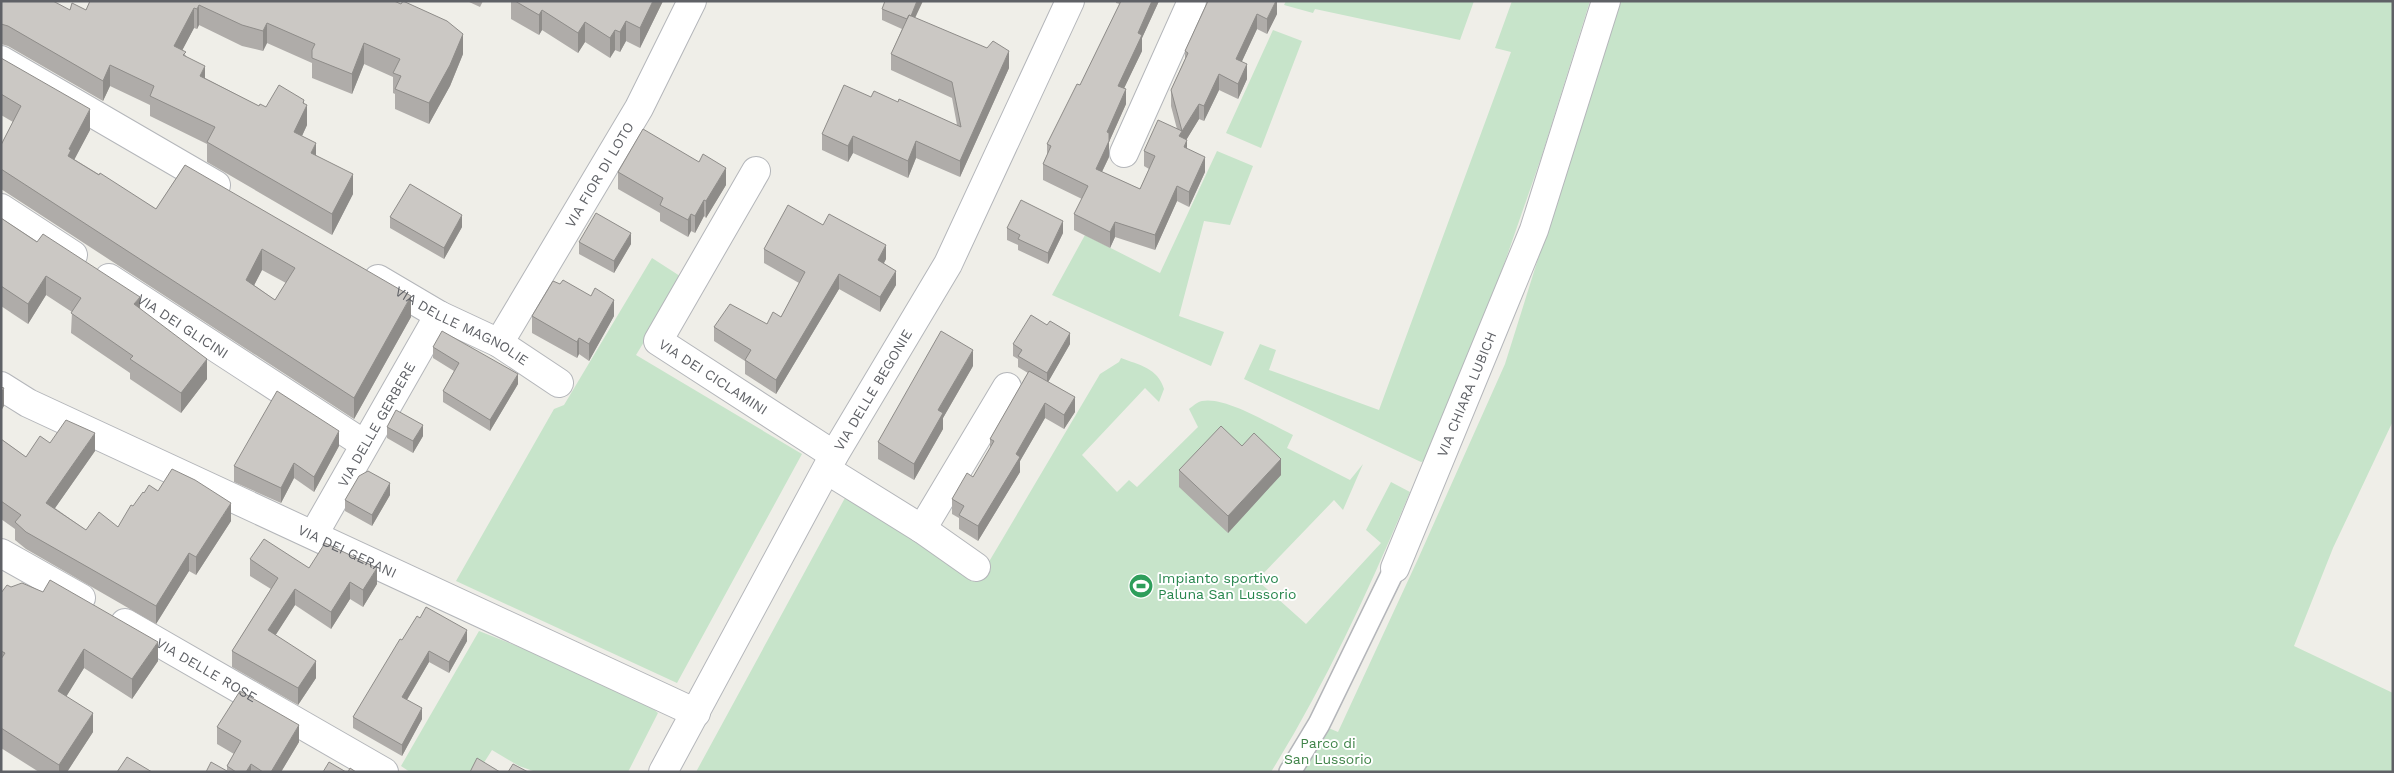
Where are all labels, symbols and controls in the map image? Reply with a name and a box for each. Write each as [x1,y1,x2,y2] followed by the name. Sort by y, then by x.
[562,119,637,230] street label: VIA FIOR DI LOTO
[392,283,532,368] street label: VIA DELLE MAGNOLIE
[134,291,231,362] street label: VIA DEI GLICINI
[831,326,915,453] street label: VIA DELLE BEGONIE
[1434,329,1499,459] street label: VIA CHIARA LUBICH
[656,336,771,418] street label: VIA DEI CICLAMINI
[335,359,418,490] street label: VIA DELLE GERBERE
[296,521,399,581] street label: VIA DEI GERANI
[1158,570,1296,602] place label: Impianto sportivo Paluna San Lussorio
[1128,573,1154,599] sports icon: Impianto sportivo Paluna San Lussorio
[153,635,260,705] street label: VIA DELLE ROSE
[1284,735,1372,767] park label: Parco di San Lussorio

